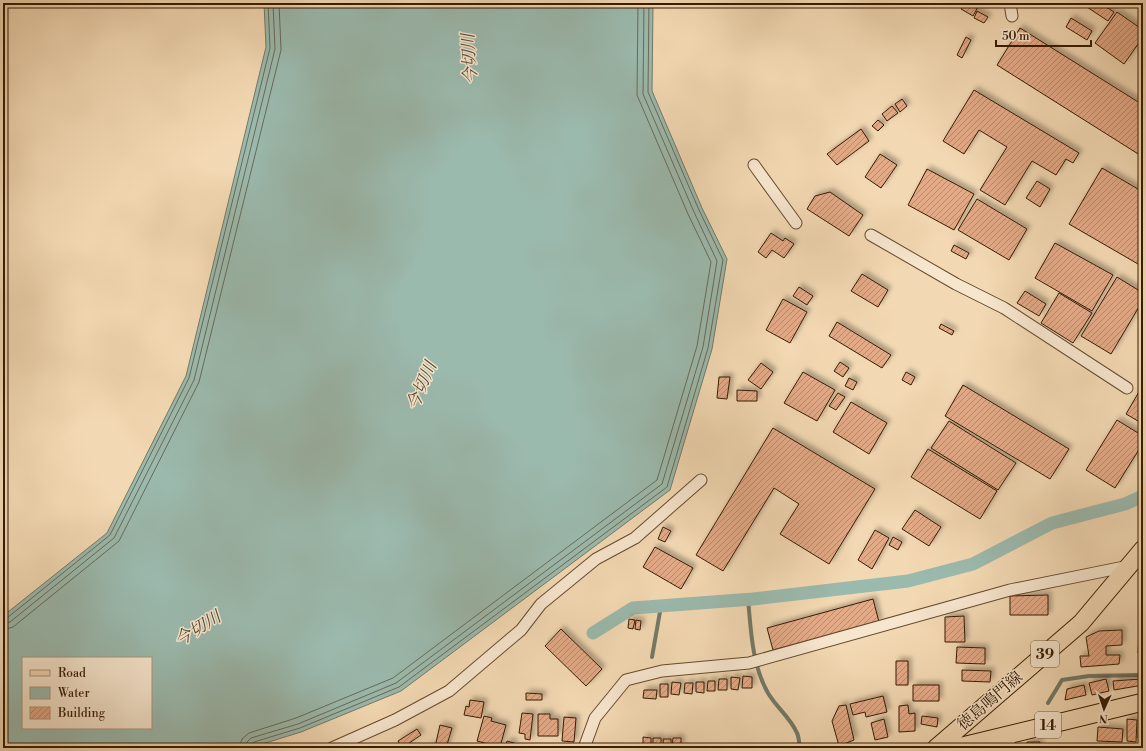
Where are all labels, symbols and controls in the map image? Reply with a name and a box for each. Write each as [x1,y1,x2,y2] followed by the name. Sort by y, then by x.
[996,22,1091,48] scale bar
[1002,29,1030,44] text: 50 m
[457,31,483,85] water label: 今切川
[402,356,443,414] water label: 今切川
[171,605,227,652] water label: 今切川
[1031,641,1059,667] road number: 39
[22,657,152,729] legend
[58,666,86,681] text: Road
[953,667,1027,735] street label: 徳島鳴門線
[57,686,90,701] text: Water
[1084,689,1124,729] north arrow
[57,706,106,721] text: Building
[1099,711,1108,725] text: N
[1035,712,1061,738] road number: 14

